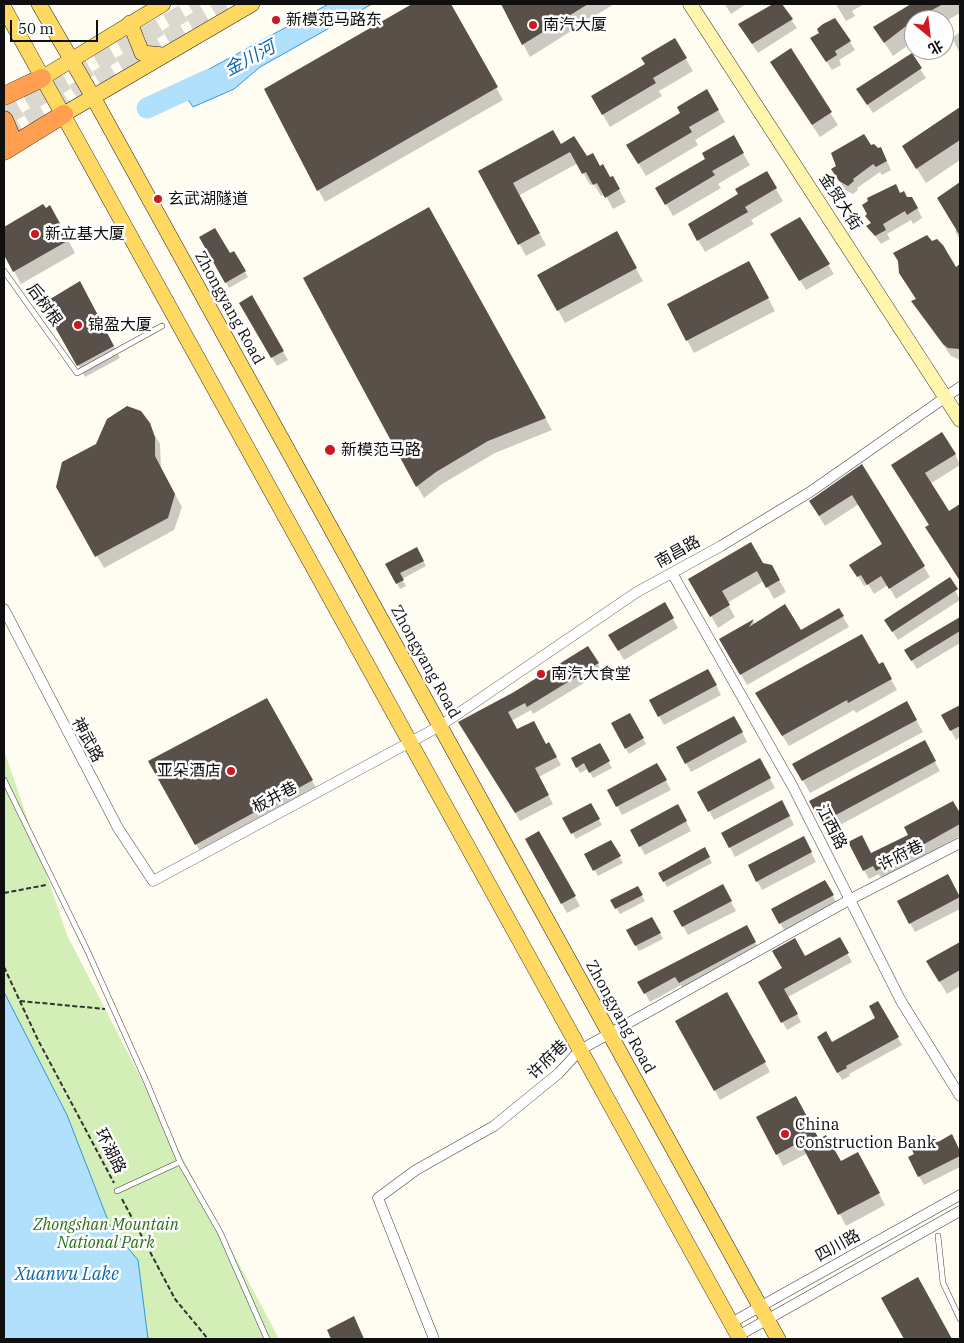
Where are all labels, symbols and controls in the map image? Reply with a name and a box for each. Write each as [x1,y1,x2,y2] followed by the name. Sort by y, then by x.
[12,10,100,42] scale bar
[286,10,382,30] place label: 新模范马路东
[904,10,954,60] north arrow
[270,14,282,26] marker: 新模范马路东
[543,15,607,35] place label: 南汽大厦
[18,19,54,38] text: 50 m
[527,19,539,31] marker: 南汽大厦
[925,36,946,59] text: 北
[221,37,279,81] water label: 金川河
[815,170,865,234] street label: 金贸大街
[168,189,248,209] place label: 玄武湖隧道
[152,193,164,205] marker: 玄武湖隧道
[45,224,125,244] place label: 新立基大厦
[29,228,41,240] marker: 新立基大厦
[190,248,268,368] street label: Zhongyang Road
[22,280,66,330] street label: 后树根
[88,315,152,335] place label: 锦盈大厦
[72,319,84,331] marker: 锦盈大厦
[341,440,421,460] place label: 新模范马路
[323,443,337,457] marker: 新模范马路
[652,532,704,572] street label: 南昌路
[386,602,464,722] street label: Zhongyang Road
[551,664,631,684] place label: 南汽大食堂
[535,668,547,680] marker: 南汽大食堂
[67,714,107,766] street label: 神武路
[157,761,221,781] place label: 亚朵酒店
[225,765,237,777] marker: 亚朵酒店
[249,778,301,818] street label: 板井巷
[812,801,850,853] street label: 江西路
[875,837,927,875] street label: 许府巷
[581,957,659,1077] street label: Zhongyang Road
[524,1036,572,1084] street label: 许府巷
[795,1115,936,1153] place label: China Construction Bank
[91,1125,129,1177] street label: 环湖路
[779,1128,791,1140] marker: China Construction Bank
[33,1215,179,1253] park label: Zhongshan Mountain National Park
[812,1226,864,1266] street label: 四川路
[15,1264,119,1286] water label: Xuanwu Lake

